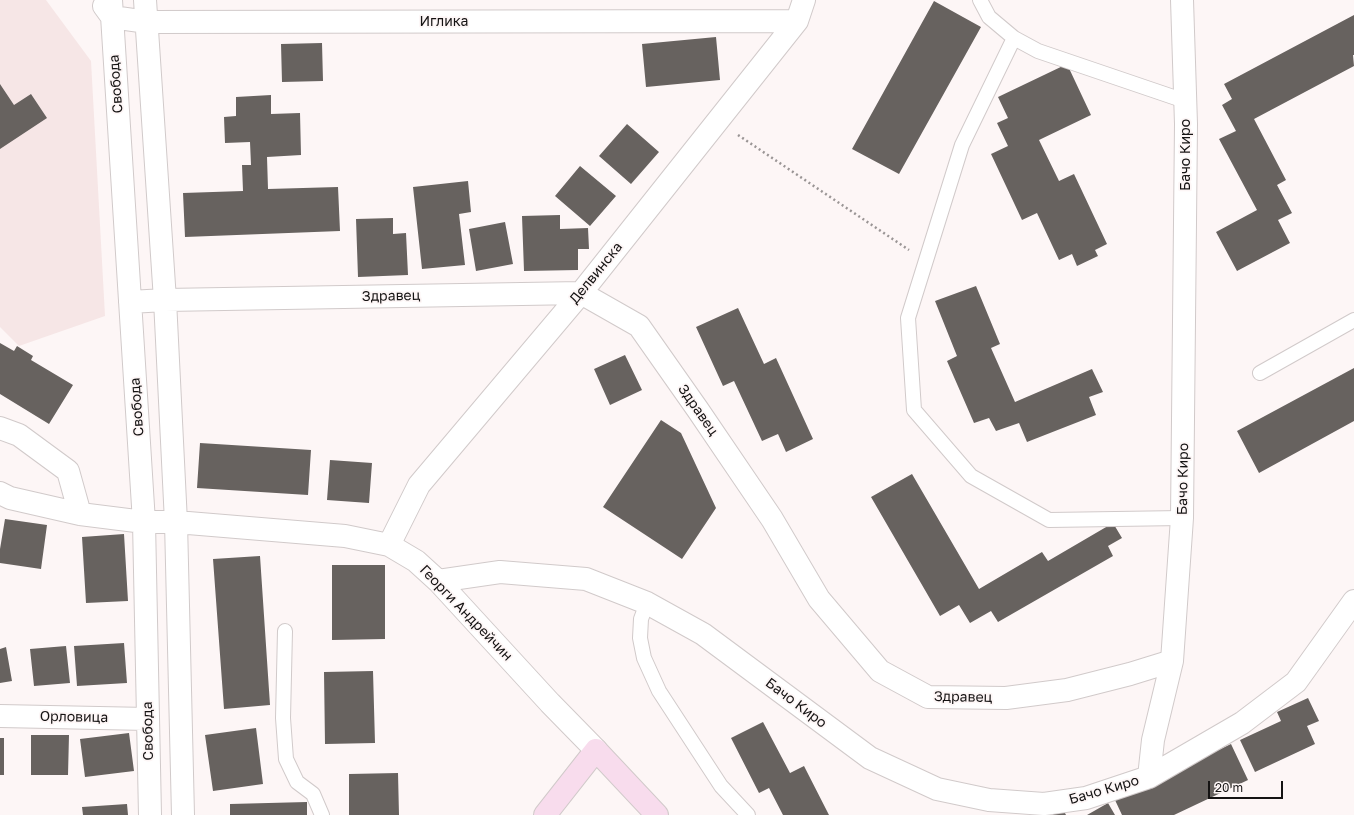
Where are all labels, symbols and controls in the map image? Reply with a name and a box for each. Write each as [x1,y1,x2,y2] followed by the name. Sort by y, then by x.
[419,14,469,30] street label: Иглика
[106,54,126,114] street label: Свобода
[1178,119,1194,191] street label: Бачо Киро
[566,239,626,307] street label: Делвинска
[362,287,420,305] street label: Здравец
[127,377,147,437] street label: Свобода
[674,381,722,439] street label: Здравец
[1174,443,1192,515] street label: Бачо Киро
[416,562,516,664] street label: Георги Андрейчин
[762,675,830,731] street label: Бачо Киро
[934,688,992,706] street label: Здравец
[139,701,157,761] street label: Свобода
[40,708,108,726] street label: Орловица
[1067,772,1141,808] street label: Бачо Киро
[1210,773,1285,799] scale bar
[1215,780,1243,795] text: 20 m

